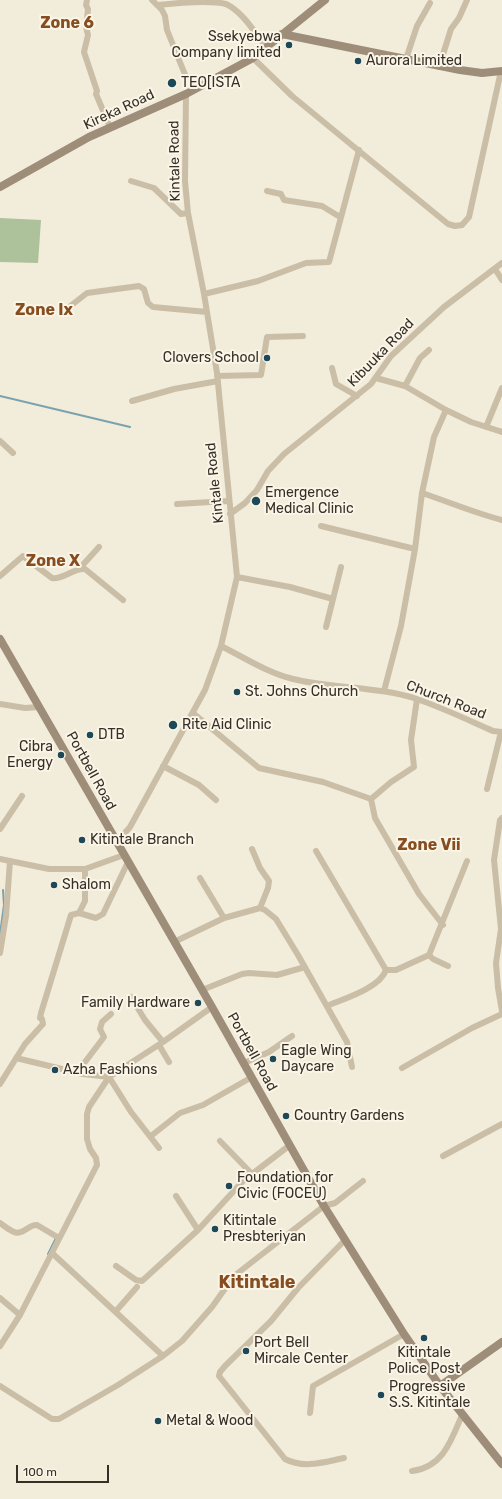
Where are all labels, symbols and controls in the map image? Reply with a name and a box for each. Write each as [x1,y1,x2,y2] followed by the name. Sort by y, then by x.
[40,13,94,33] district label: Zone 6
[171,29,281,62] place label: Ssekyebwa Company limited
[284,40,294,50] marker: Ssekyebwa Company limited
[366,53,462,69] place label: Aurora Limited
[353,56,363,66] marker: Aurora Limited
[181,75,240,91] place label: TEO[ISTA
[166,77,178,89] marker: TEO[ISTA
[81,86,157,134] street label: Kireka Road
[166,120,184,202] street label: Kintale Road
[15,300,73,320] district label: Zone Ix
[344,315,418,391] street label: Kibuuka Road
[163,350,259,366] place label: Clovers School
[262,353,272,363] marker: Clovers School
[202,442,228,524] street label: Kintale Road
[265,485,354,518] place label: Emergence Medical Clinic
[250,495,262,507] marker: Emergence Medical Clinic
[26,551,80,571] district label: Zone X
[404,677,488,723] street label: Church Road
[245,684,358,700] place label: St. Johns Church
[232,687,242,697] marker: St. Johns Church
[182,717,272,733] place label: Rite Aid Clinic
[167,719,179,731] marker: Rite Aid Clinic
[98,727,125,743] place label: DTB
[62,729,120,813] street label: Portbell Road
[85,730,95,740] marker: DTB
[7,739,53,772] place label: Cibra Energy
[56,750,66,760] marker: Cibra Energy
[90,832,194,848] place label: Kitintale Branch
[77,835,87,845] marker: Kitintale Branch
[397,835,461,855] district label: Zone Vii
[62,877,111,893] place label: Shalom
[49,880,59,890] marker: Shalom
[81,995,190,1011] place label: Family Hardware
[193,998,203,1008] marker: Family Hardware
[223,1010,281,1094] street label: Portbell Road
[281,1043,352,1076] place label: Eagle Wing Daycare
[268,1054,278,1064] marker: Eagle Wing Daycare
[63,1062,157,1078] place label: Azha Fashions
[50,1065,60,1075] marker: Azha Fashions
[294,1108,404,1124] place label: Country Gardens
[281,1111,291,1121] marker: Country Gardens
[237,1170,333,1202] place label: Foundation for Civic (FOCEU)
[224,1181,234,1191] marker: Foundation for Civic (FOCEU)
[223,1213,306,1246] place label: Kitintale Presbteriyan
[210,1224,220,1234] marker: Kitintale Presbteriyan
[219,1272,295,1294] district label: Kitintale
[419,1333,429,1343] marker: Kitintale Police Post
[254,1335,348,1368] place label: Port Bell Mircale Center
[388,1345,460,1378] place label: Kitintale Police Post
[241,1346,251,1356] marker: Port Bell Mircale Center
[389,1379,470,1412] place label: Progressive S.S. Kitintale
[376,1390,386,1400] marker: Progressive S.S. Kitintale
[166,1413,253,1429] place label: Metal & Wood
[153,1416,163,1426] marker: Metal & Wood
[18,1457,111,1483] scale bar
[23,1465,57,1479] text: 100 m

